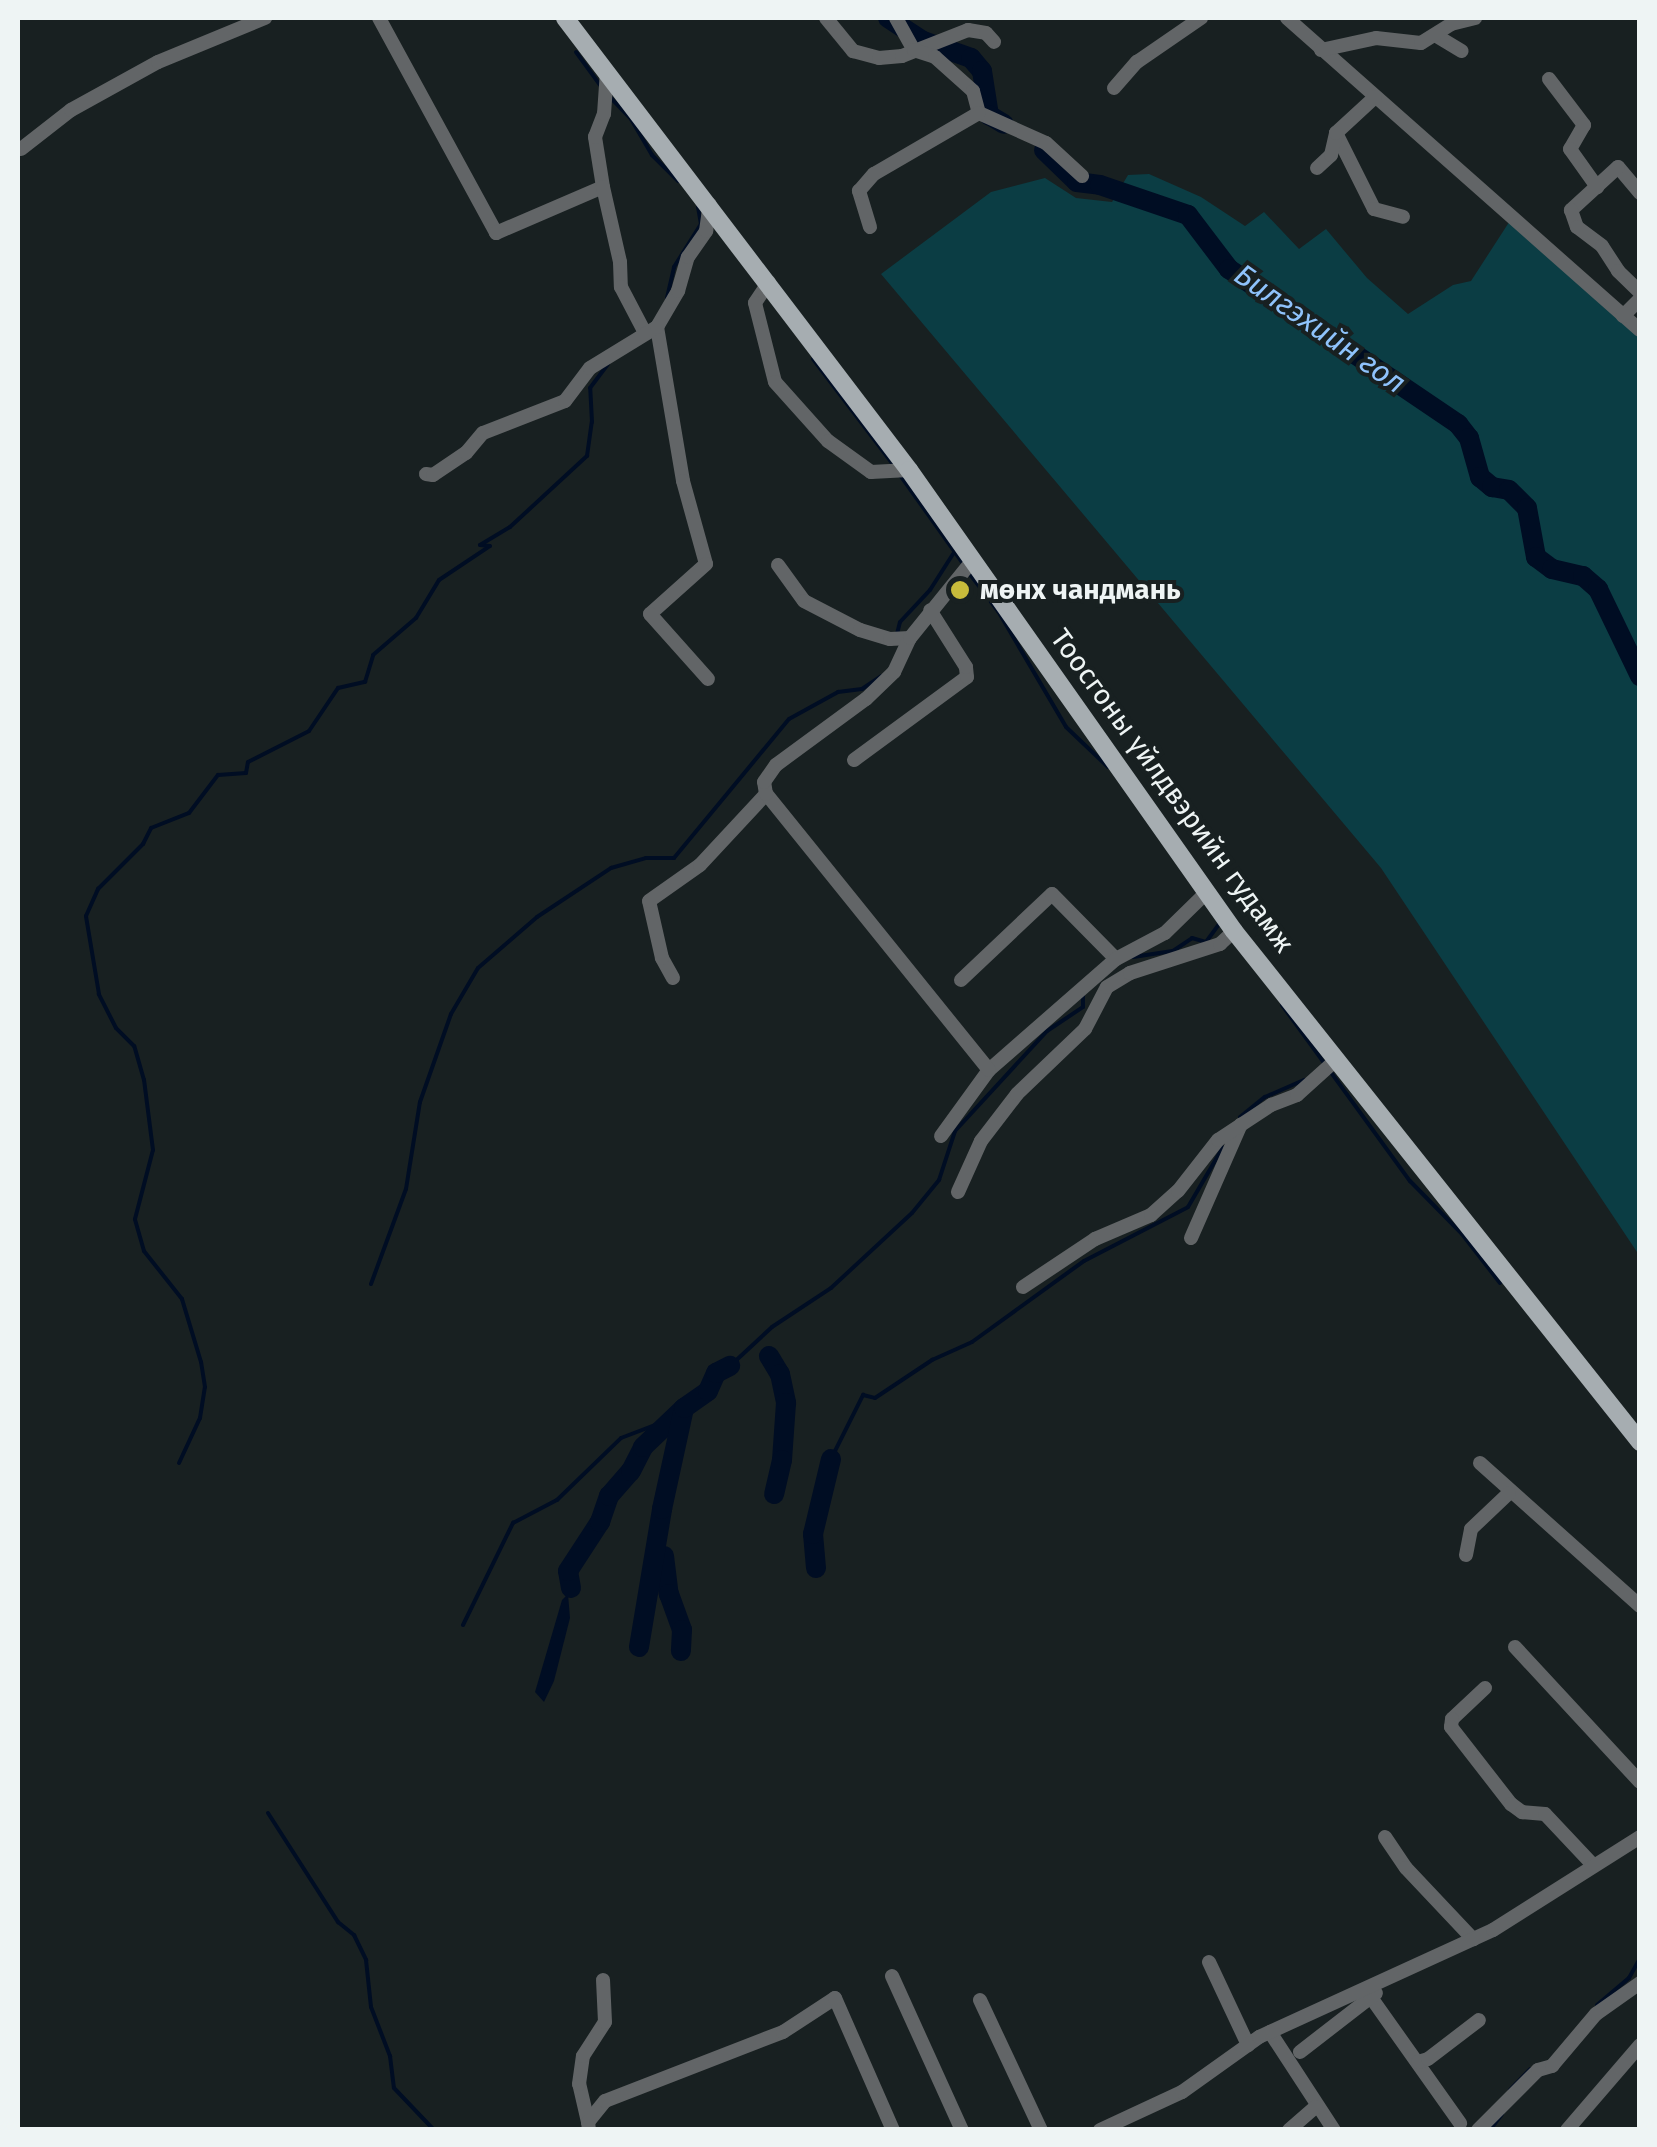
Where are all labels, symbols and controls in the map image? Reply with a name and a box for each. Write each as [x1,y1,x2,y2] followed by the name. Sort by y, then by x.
[1227,257,1413,401] water label: Билгэхийн гол
[980,573,1181,607] place label: мөнх чандмань
[949,579,971,601] marker: мөнх чандмань
[1043,623,1301,959] street label: Тоосгоны үйлдвэрийн гудамж

